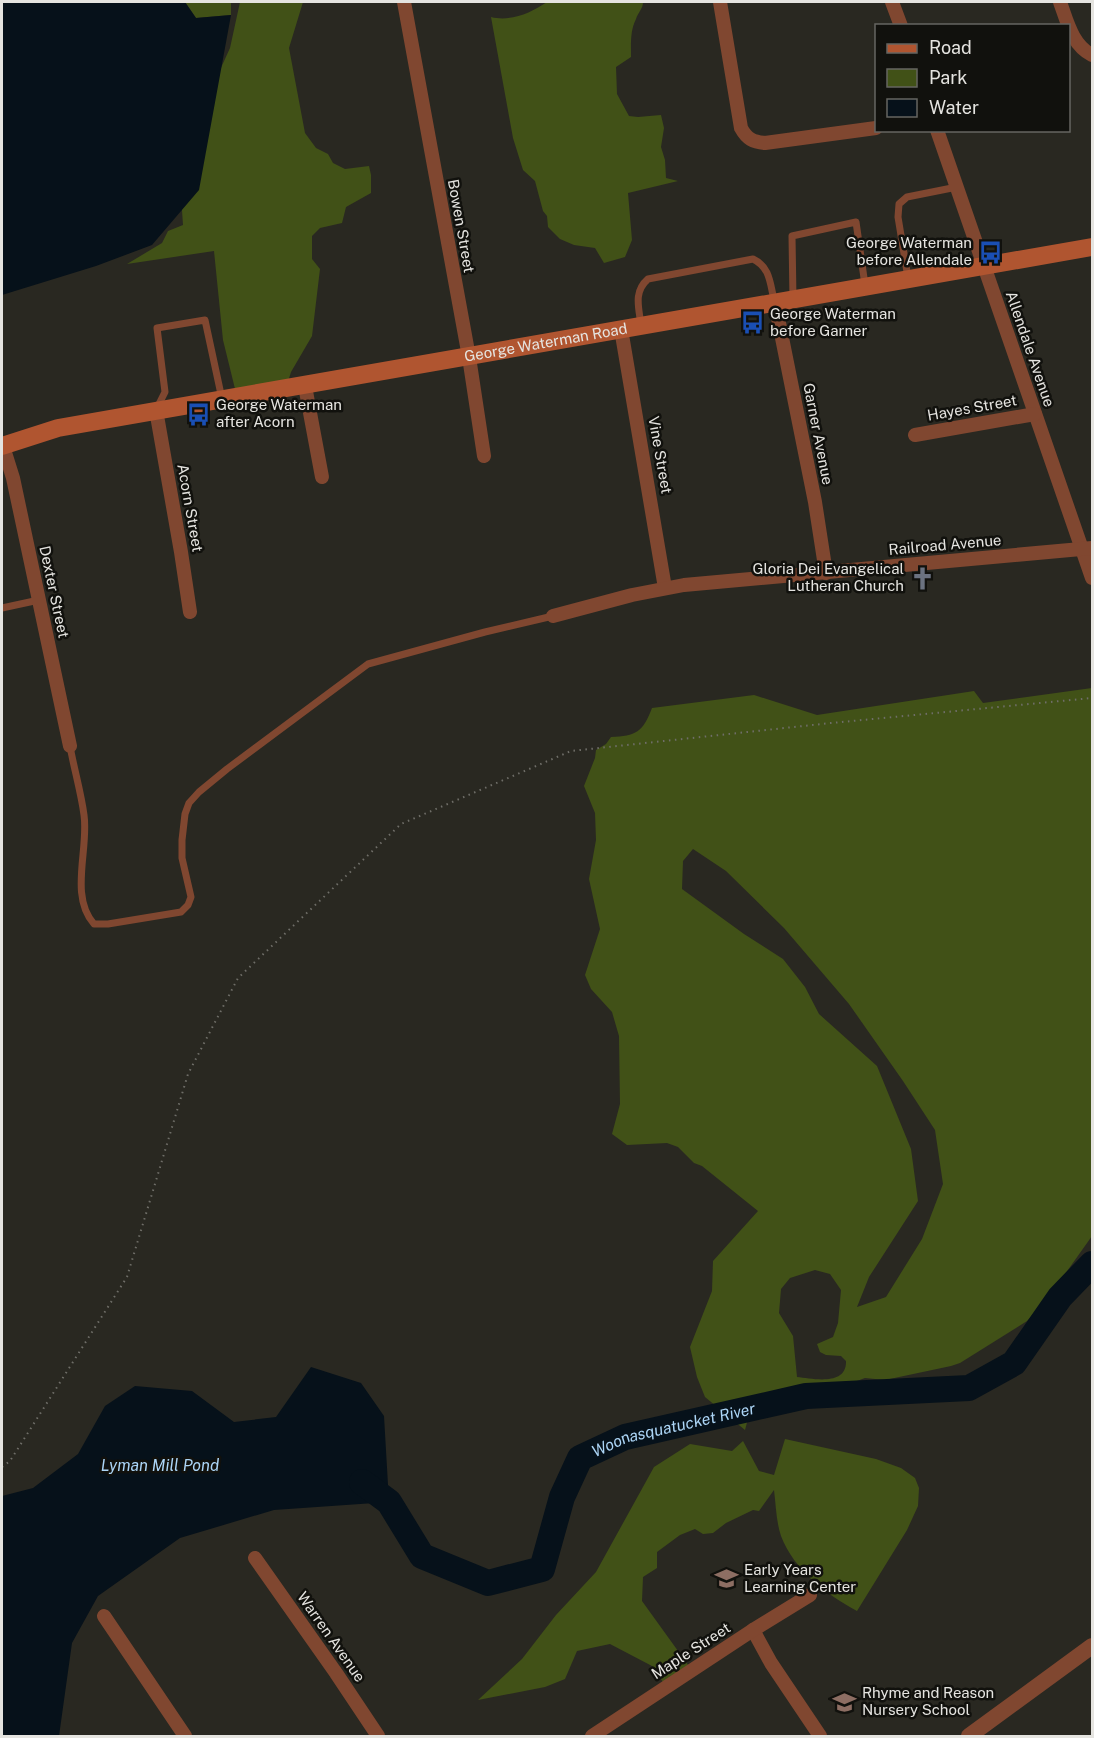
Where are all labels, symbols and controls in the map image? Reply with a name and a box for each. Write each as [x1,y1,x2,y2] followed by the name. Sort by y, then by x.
[875,24,1070,132] legend
[929,37,972,58] text: Road
[929,67,967,88] text: Park
[929,97,979,118] text: Water
[445,178,478,274] street label: Bowen Street
[846,234,972,268] place label: George Waterman before Allendale
[977,239,1003,265] bus stop icon: George Waterman before Allendale
[1003,289,1058,409] street label: Allendale Avenue
[770,305,896,339] place label: George Waterman before Garner
[739,310,765,336] bus stop icon: George Waterman before Garner
[463,320,628,365] street label: George Waterman Road
[800,382,837,486] street label: Garner Avenue
[926,391,1018,424] street label: Hayes Street
[216,396,342,430] place label: George Waterman after Acorn
[185,401,211,427] bus stop icon: George Waterman after Acorn
[645,415,676,495] street label: Vine Street
[174,463,207,553] street label: Acorn Street
[888,531,1002,558] street label: Railroad Avenue
[36,544,73,640] street label: Dexter Street
[752,560,904,594] place label: Gloria Dei Evangelical Lutheran Church
[909,565,935,591] church icon: Gloria Dei Evangelical Lutheran Church
[589,1399,758,1461] water label: Woonasquatucket River
[101,1456,220,1475] water label: Lyman Mill Pond
[744,1561,856,1595] place label: Early Years Learning Center
[713,1566,739,1592] school or university icon: Early Years Learning Center
[294,1588,369,1685] street label: Warren Avenue
[648,1619,733,1682] street label: Maple Street
[862,1684,994,1718] place label: Rhyme and Reason Nursery School
[831,1689,857,1715] school or university icon: Rhyme and Reason Nursery School

